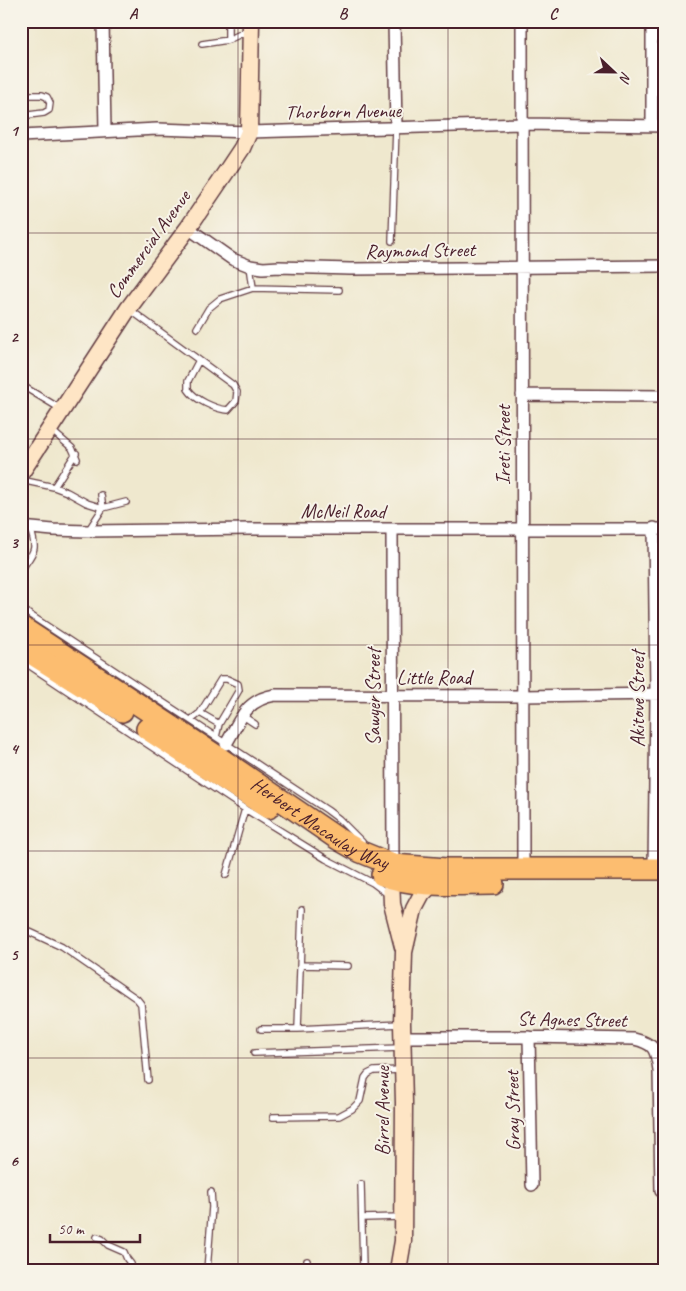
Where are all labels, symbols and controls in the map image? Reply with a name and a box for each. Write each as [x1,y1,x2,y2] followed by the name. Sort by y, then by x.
[129,4,139,24] text: A
[339,4,349,24] text: B
[549,4,559,24] text: C
[588,48,638,98] north arrow
[615,69,635,86] text: N
[285,98,403,125] street label: Thorborn Avenue
[10,121,19,141] text: 1
[101,184,197,303] street label: Commercial Avenue
[365,237,478,264] street label: Raymond Street
[10,327,19,347] text: 2
[491,403,516,485] street label: Ireti Street
[301,499,388,524] street label: McNeil Road
[10,533,19,553] text: 3
[361,645,386,746] street label: Sawyer Street
[625,647,650,747] street label: Akitove Street
[397,665,474,690] street label: Little Road
[10,739,19,759] text: 4
[246,771,394,875] street label: Herbert Macaulay Way
[11,945,20,965] text: 5
[517,1006,629,1033] street label: St Agnes Street
[370,1065,395,1156] street label: Birrel Avenue
[499,1068,526,1151] street label: Gray Street
[10,1151,19,1171] text: 6
[50,1211,140,1243] scale bar
[58,1220,85,1239] text: 50 m

